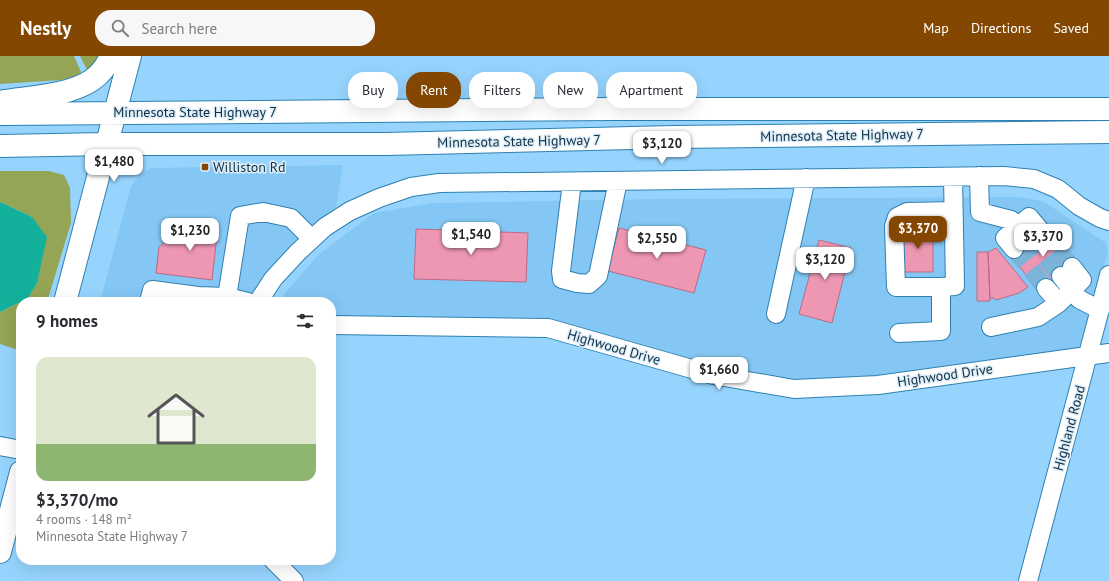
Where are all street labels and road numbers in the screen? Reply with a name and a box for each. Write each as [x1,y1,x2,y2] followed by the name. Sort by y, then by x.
[113,103,277,121] street label: Minnesota State Highway 7
[760,125,924,145] street label: Minnesota State Highway 7
[437,131,601,151] street label: Minnesota State Highway 7
[565,325,663,369] street label: Highwood Drive
[896,359,994,391] street label: Highwood Drive
[1049,383,1089,473] street label: Highland Road

